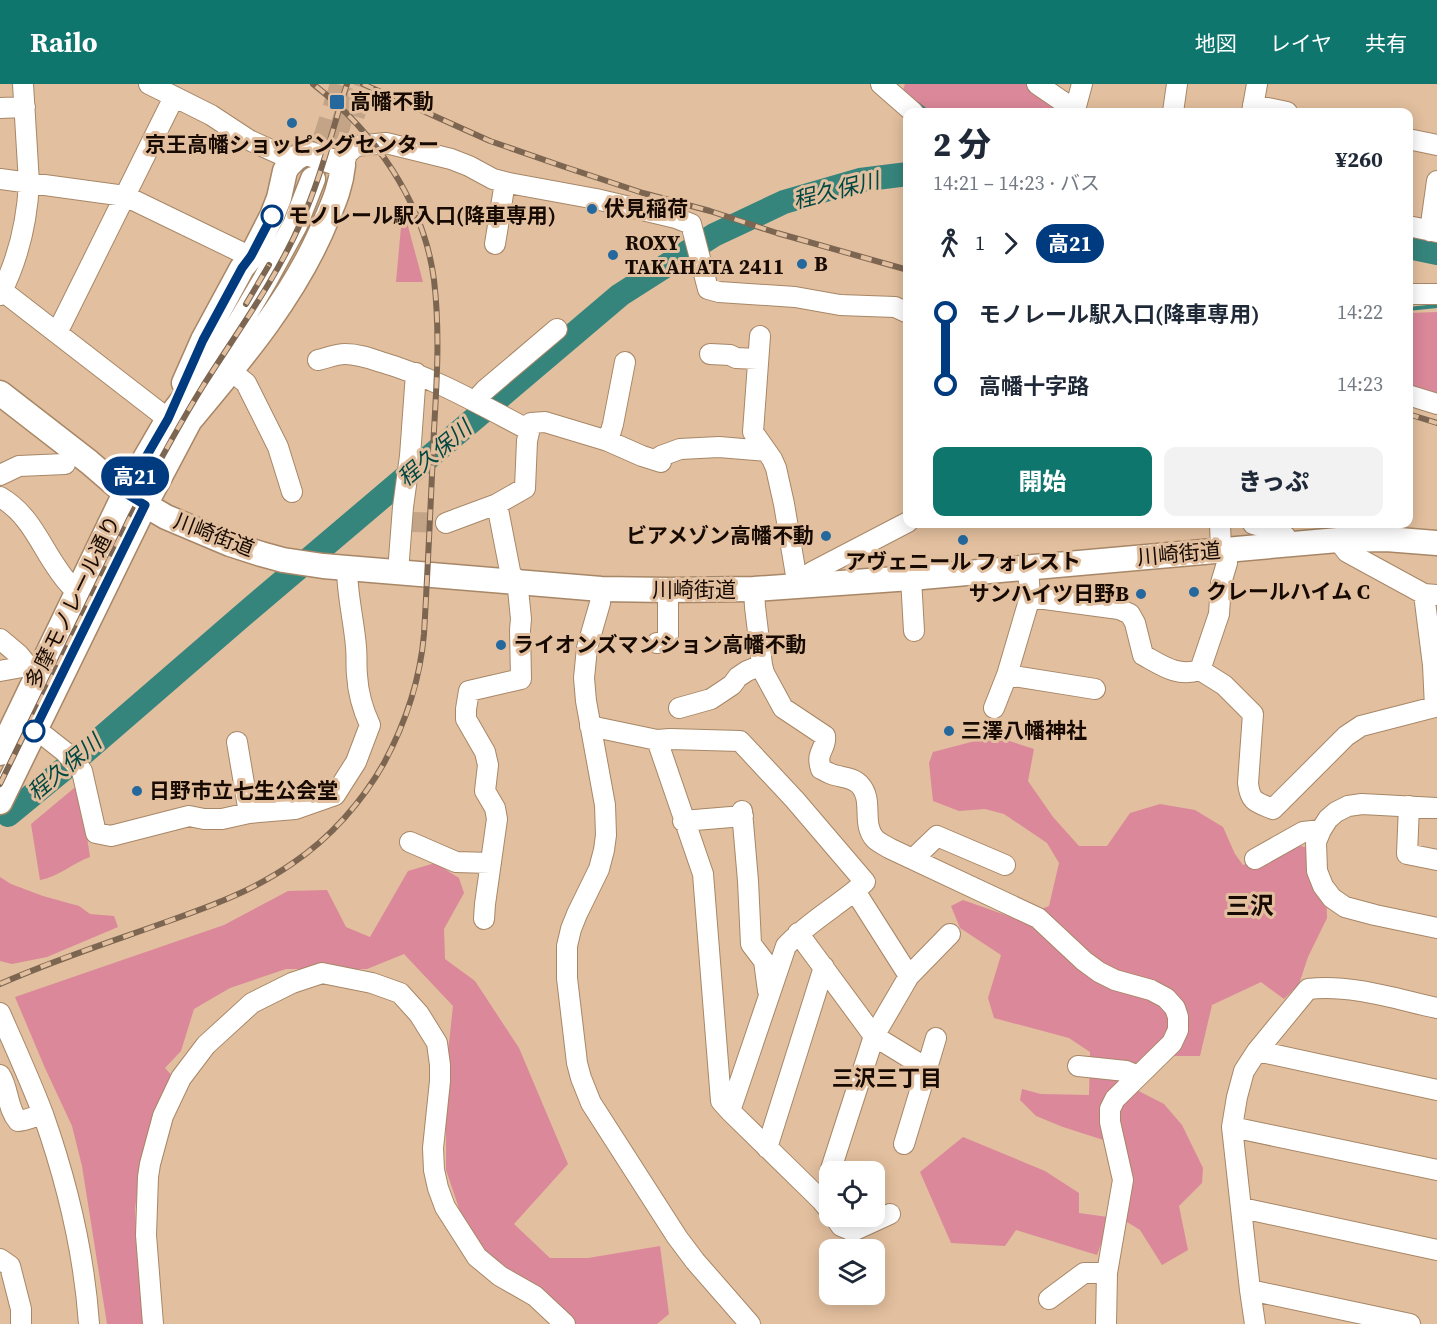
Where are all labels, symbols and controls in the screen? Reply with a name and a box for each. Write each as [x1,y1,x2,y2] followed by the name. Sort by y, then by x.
[30,23,98,61] text: Railo
[1195,29,1237,58] text: 地図
[1270,29,1332,58] text: レイヤ
[1365,29,1407,58] text: 共有
[350,87,434,116] place label: 高幡不動
[328,93,346,111] marker: 高幡不動
[285,116,299,130] marker: 京王高幡ショッピングセンター
[933,122,991,167] text: 2 分
[145,130,439,159] place label: 京王高幡ショッピングセンター
[1335,144,1383,174] text: ¥260
[790,164,884,215] water label: 程久保川
[933,169,1100,197] text: 14:21 – 14:23 · バス
[604,194,688,223] place label: 伏見稲荷
[288,201,556,230] place label: モノレール駅入口(降車専用)
[585,202,599,216] marker: 伏見稲荷
[261,205,283,227] marker: モノレール駅入口(降車専用)
[933,227,966,260] icon: walk
[994,227,1027,260] icon: forward
[625,228,784,281] place label: ROXY TAKAHATA 2411
[975,229,985,257] text: 1
[1048,229,1092,258] text: 高21
[606,248,620,262] marker: ROXY TAKAHATA 2411
[814,249,828,278] place label: B
[795,257,809,271] marker: B
[1337,298,1383,326] text: 14:22
[979,299,1260,329] text: モノレール駅入口(降車専用)
[1337,370,1383,398] text: 14:23
[979,371,1089,401] text: 高幡十字路
[391,412,479,493] water label: 程久保川
[933,447,1152,516] button: 開始
[1164,447,1383,516] button: きっぷ
[100,456,170,496] line badge: 高21
[113,462,157,491] text: 高21
[170,506,259,563] street label: 川崎街道
[18,510,127,693] street label: 多摩モノレール通り
[626,521,814,550] place label: ビアメゾン高幡不動
[819,529,833,543] marker: ビアメゾン高幡不動
[956,533,970,547] marker: アヴェニール フォレスト
[1136,535,1222,572] street label: 川崎街道
[845,547,1081,576] place label: アヴェニール フォレスト
[652,575,736,604] street label: 川崎街道
[1206,577,1370,606] place label: クレールハイム C
[969,579,1129,608] place label: サンハイツ日野B
[1187,585,1201,599] marker: クレールハイム C
[1134,587,1148,601] marker: サンハイツ日野B
[513,630,807,659] place label: ライオンズマンション高幡不動
[494,638,508,652] marker: ライオンズマンション高幡不動
[961,716,1087,745] place label: 三澤八幡神社
[23,720,45,742] unlabelled marker
[942,724,956,738] marker: 三澤八幡神社
[21,726,109,807] water label: 程久保川
[149,776,338,805] place label: 日野市立七生公会堂
[130,784,144,798] marker: 日野市立七生公会堂
[1226,889,1274,922] district label: 三沢
[832,1063,942,1093] district label: 三沢三丁目
[819,1161,885,1305] map controls
[819,1161,885,1227] button: locate
[819,1239,885,1305] button: layers

